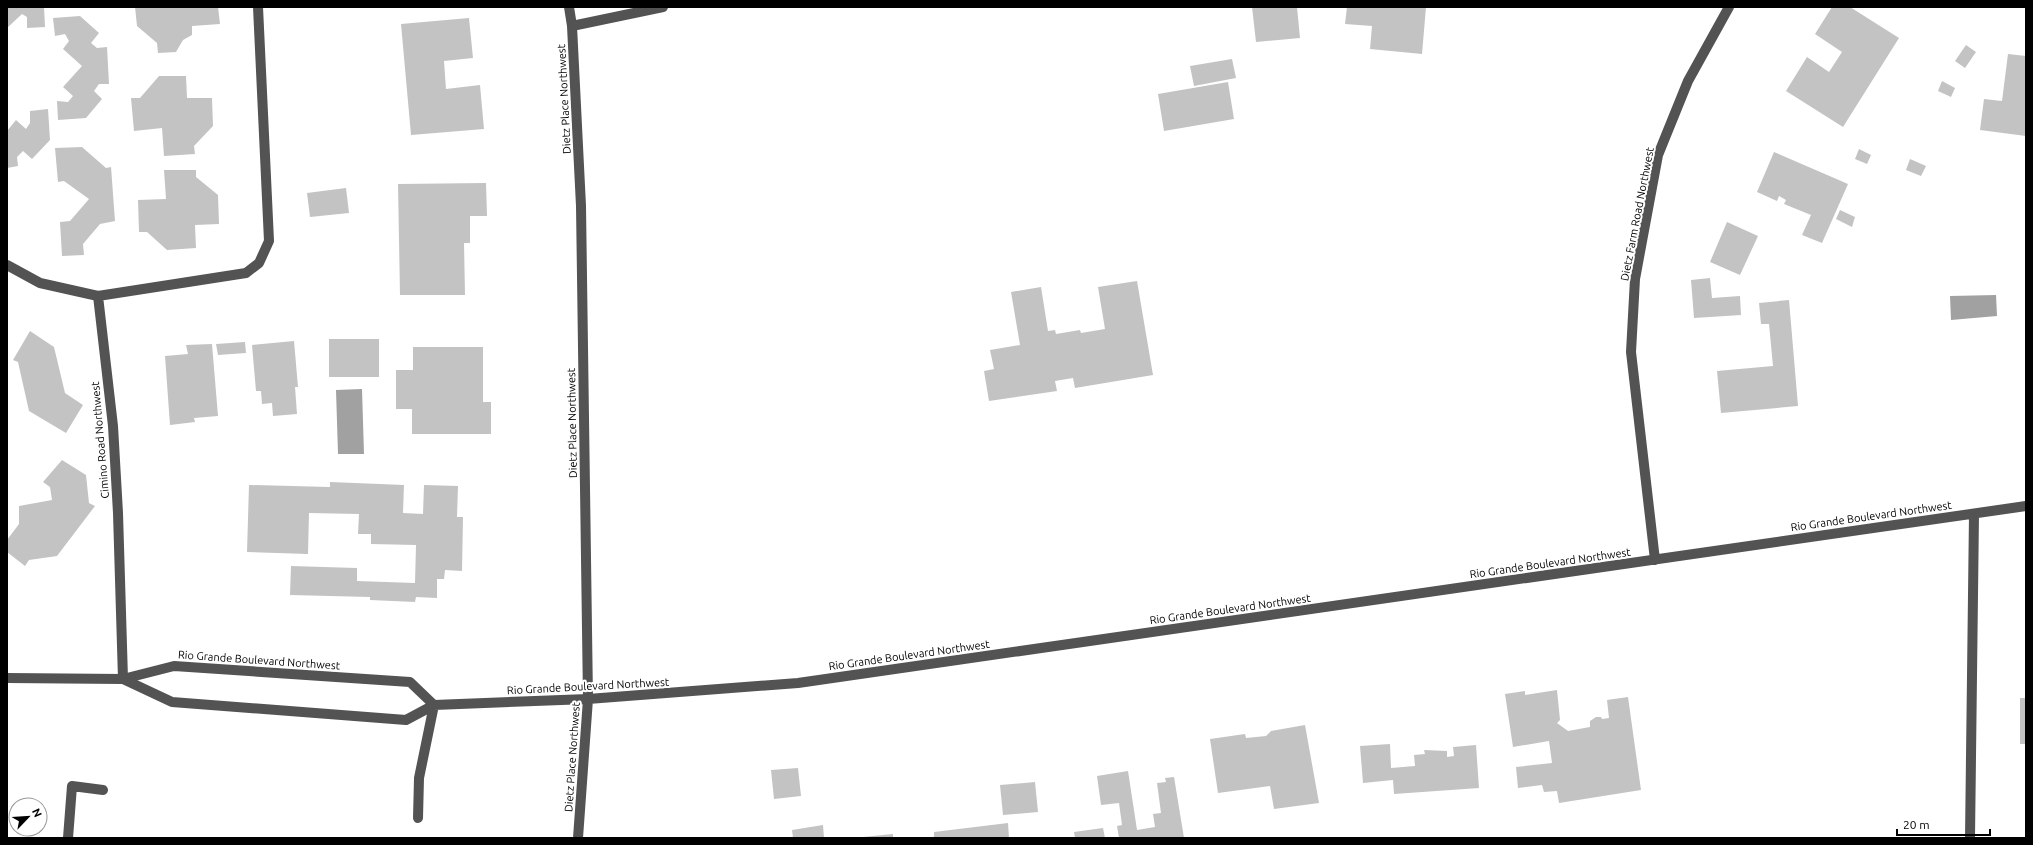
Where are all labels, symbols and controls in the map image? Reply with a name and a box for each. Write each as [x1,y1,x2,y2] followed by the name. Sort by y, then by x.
[555,43,573,154] street label: Dietz Place Northwest
[1618,145,1656,282] street label: Dietz Farm Road Northwest
[565,367,579,478] street label: Dietz Place Northwest
[89,380,111,499] street label: Cimino Road Northwest
[1790,499,1953,533] street label: Rio Grande Boulevard Northwest
[1469,546,1632,580] street label: Rio Grande Boulevard Northwest
[1149,592,1312,626] street label: Rio Grande Boulevard Northwest
[828,638,991,672] street label: Rio Grande Boulevard Northwest
[178,648,341,672] street label: Rio Grande Boulevard Northwest
[507,676,670,696] street label: Rio Grande Boulevard Northwest
[562,701,582,812] street label: Dietz Place Northwest
[8,797,48,837] north arrow
[30,807,44,819] text: N
[1897,811,1990,837] scale bar
[1903,818,1930,831] text: 20 m

